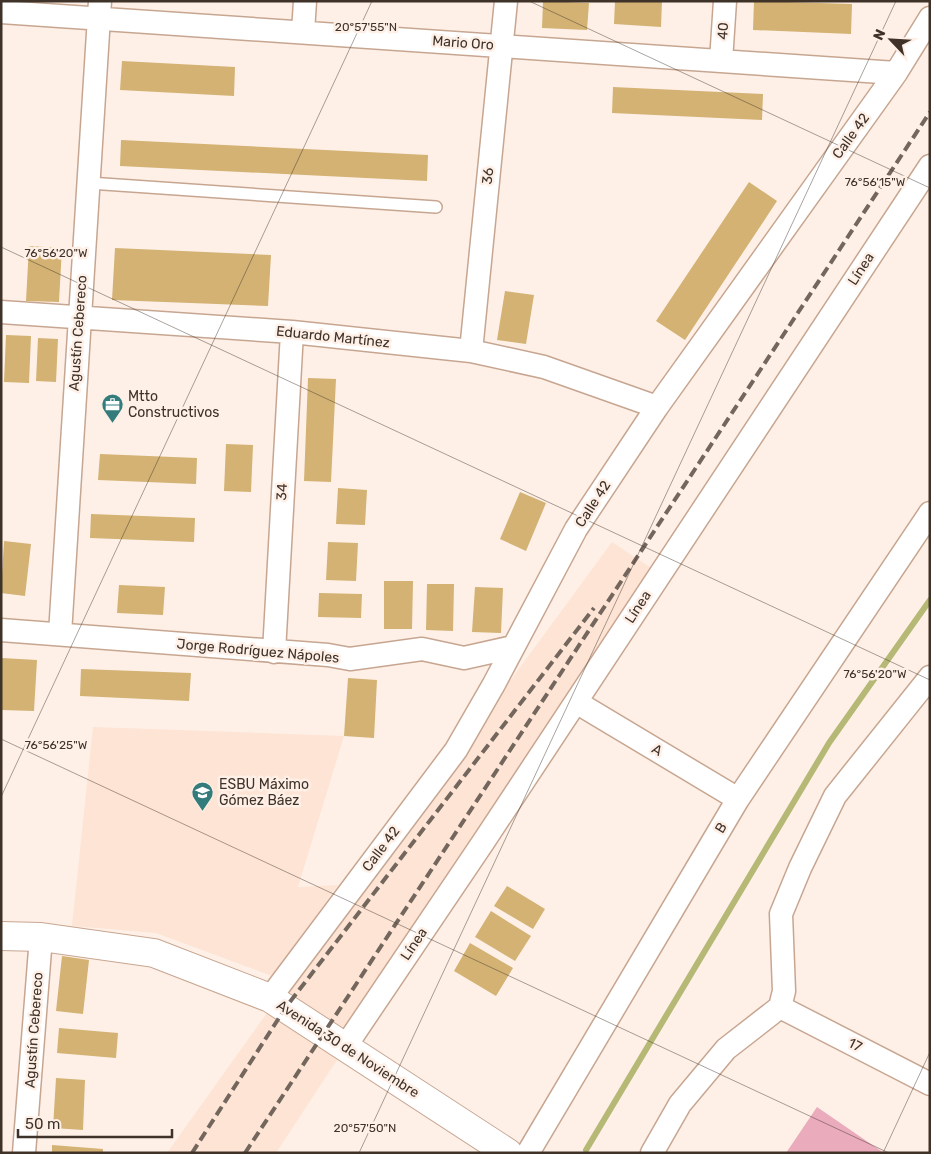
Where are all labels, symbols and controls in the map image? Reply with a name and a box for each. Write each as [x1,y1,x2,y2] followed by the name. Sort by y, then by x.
[866,15,916,65] north arrow
[335,20,397,34] text: 20°57'55"N
[714,22,732,40] street label: 40
[870,27,890,43] text: N
[432,32,494,54] street label: Mario Oro
[829,110,873,162] street label: Calle 42
[479,167,497,185] street label: 36
[845,175,906,189] text: 76°56'15"W
[25,246,88,260] text: 76°56'20"W
[844,250,878,288] street label: Línea
[65,274,91,392] street label: Agustín Cebereco
[275,323,391,351] street label: Eduardo Martínez
[128,388,219,421] place label: Mtto Constructivos
[100,392,124,423] office icon: Mtto Constructivos
[572,478,614,530] street label: Calle 42
[273,483,291,501] street label: 34
[621,588,655,626] street label: Línea
[176,635,340,667] street label: Jorge Rodríguez Nápoles
[844,667,907,681] text: 76°56'20"W
[25,738,88,752] text: 76°56'25"W
[649,740,666,760] street label: A
[219,776,309,809] place label: ESBU Máximo Gómez Báez
[191,780,215,811] school or university icon: ESBU Máximo Gómez Báez
[711,820,731,836] street label: B
[359,823,403,875] street label: Calle 42
[397,925,431,963] street label: Línea
[21,971,47,1089] street label: Agustín Cebereco
[274,997,422,1101] street label: Avenida 30 de Noviembre
[845,1034,865,1056] street label: 17
[18,1106,171,1138] scale bar
[25,1115,60,1133] text: 50 m
[334,1121,396,1135] text: 20°57'50"N

